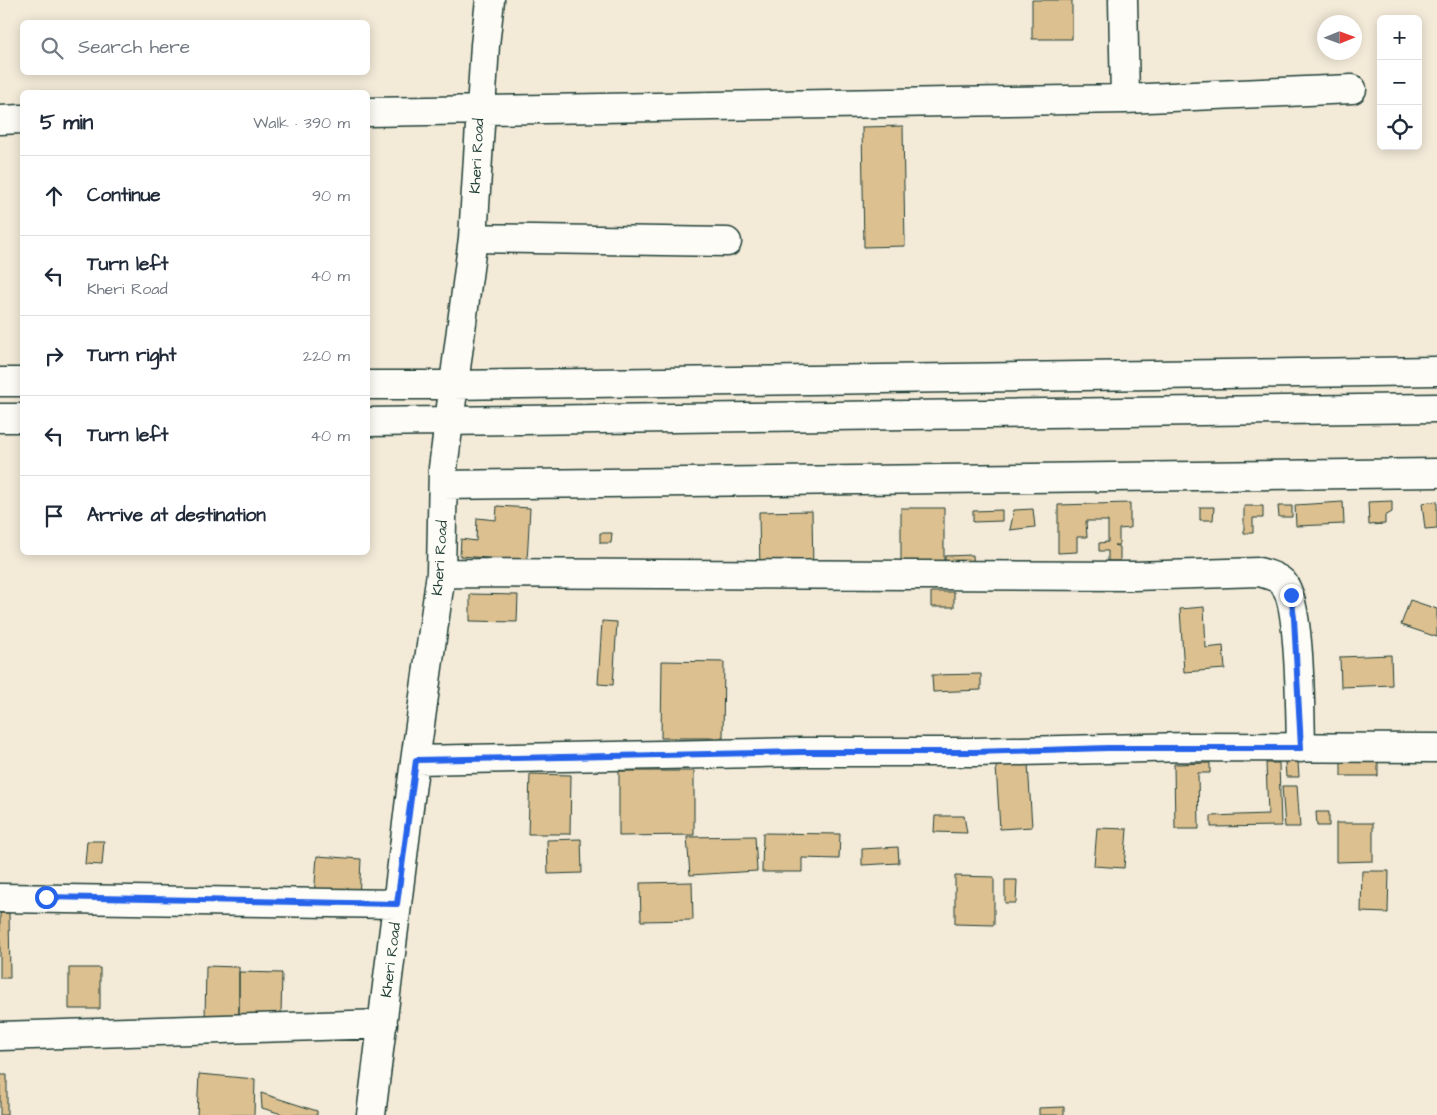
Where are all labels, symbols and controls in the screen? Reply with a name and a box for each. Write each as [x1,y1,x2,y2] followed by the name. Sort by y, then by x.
[1317,15,1362,60] north arrow
[1377,15,1422,150] map controls
[1377,15,1422,60] button: +
[20,20,370,75] search box
[38,34,66,62] icon: search
[78,34,190,61] text: Search here
[1377,60,1422,105] button: −
[1377,105,1422,150] button: locate
[40,108,93,137] text: 5 min
[253,112,350,134] text: Walk · 390 m
[465,117,489,194] street label: Kheri Road
[40,182,68,210] icon: ahead
[87,182,161,209] text: Continue
[312,185,350,207] text: 90 m
[87,251,168,278] text: Turn left
[40,262,68,290] icon: left
[310,265,350,287] text: 40 m
[87,278,168,300] text: Kheri Road
[40,342,68,370] icon: right
[87,342,176,369] text: Turn right
[303,345,350,367] text: 220 m
[40,422,68,450] icon: left
[87,422,168,449] text: Turn left
[310,425,350,447] text: 40 m
[40,502,68,530] icon: arrive
[87,502,266,529] text: Arrive at destination
[427,519,453,596] street label: Kheri Road
[1280,584,1303,607] route end
[35,886,58,909] route start
[376,921,406,999] street label: Kheri Road

